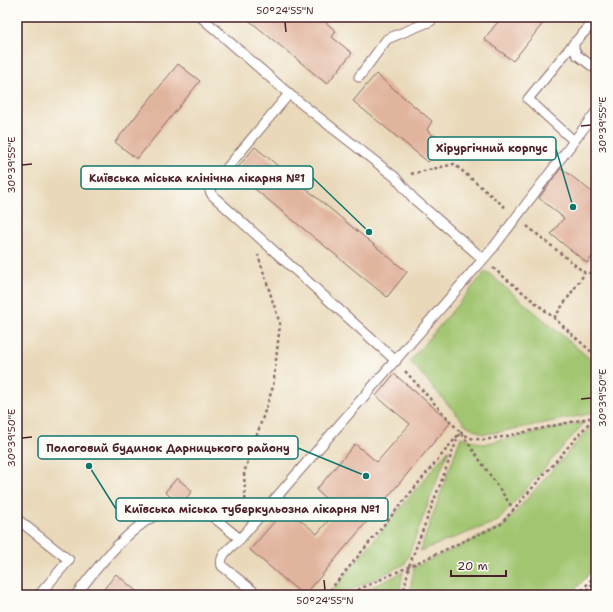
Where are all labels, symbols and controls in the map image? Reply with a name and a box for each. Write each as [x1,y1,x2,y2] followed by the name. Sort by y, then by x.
[256,4,314,17] text: 50°24'55"N
[596,96,609,154] text: 30°39'55"E
[5,136,18,194] text: 30°39'55"E
[428,137,556,160] callout: Хірургічний корпус
[436,141,548,156] text: Хірургічний корпус
[81,166,313,189] callout: Київська міська клінічна лікарня №1
[89,171,305,186] text: Київська міська клінічна лікарня №1
[596,369,609,427] text: 30°39'50"E
[5,409,18,467] text: 30°39'50"E
[38,436,298,459] callout: Пологовий будинок Дарницького району
[46,441,290,456] text: Пологовий будинок Дарницького району
[116,498,388,521] callout: Київська міська туберкульозна лікарня №1
[124,502,380,517] text: Київська міська туберкульозна лікарня №1
[451,552,506,578] scale bar
[457,558,488,574] text: 20 m
[296,594,354,607] text: 50°24'55"N

